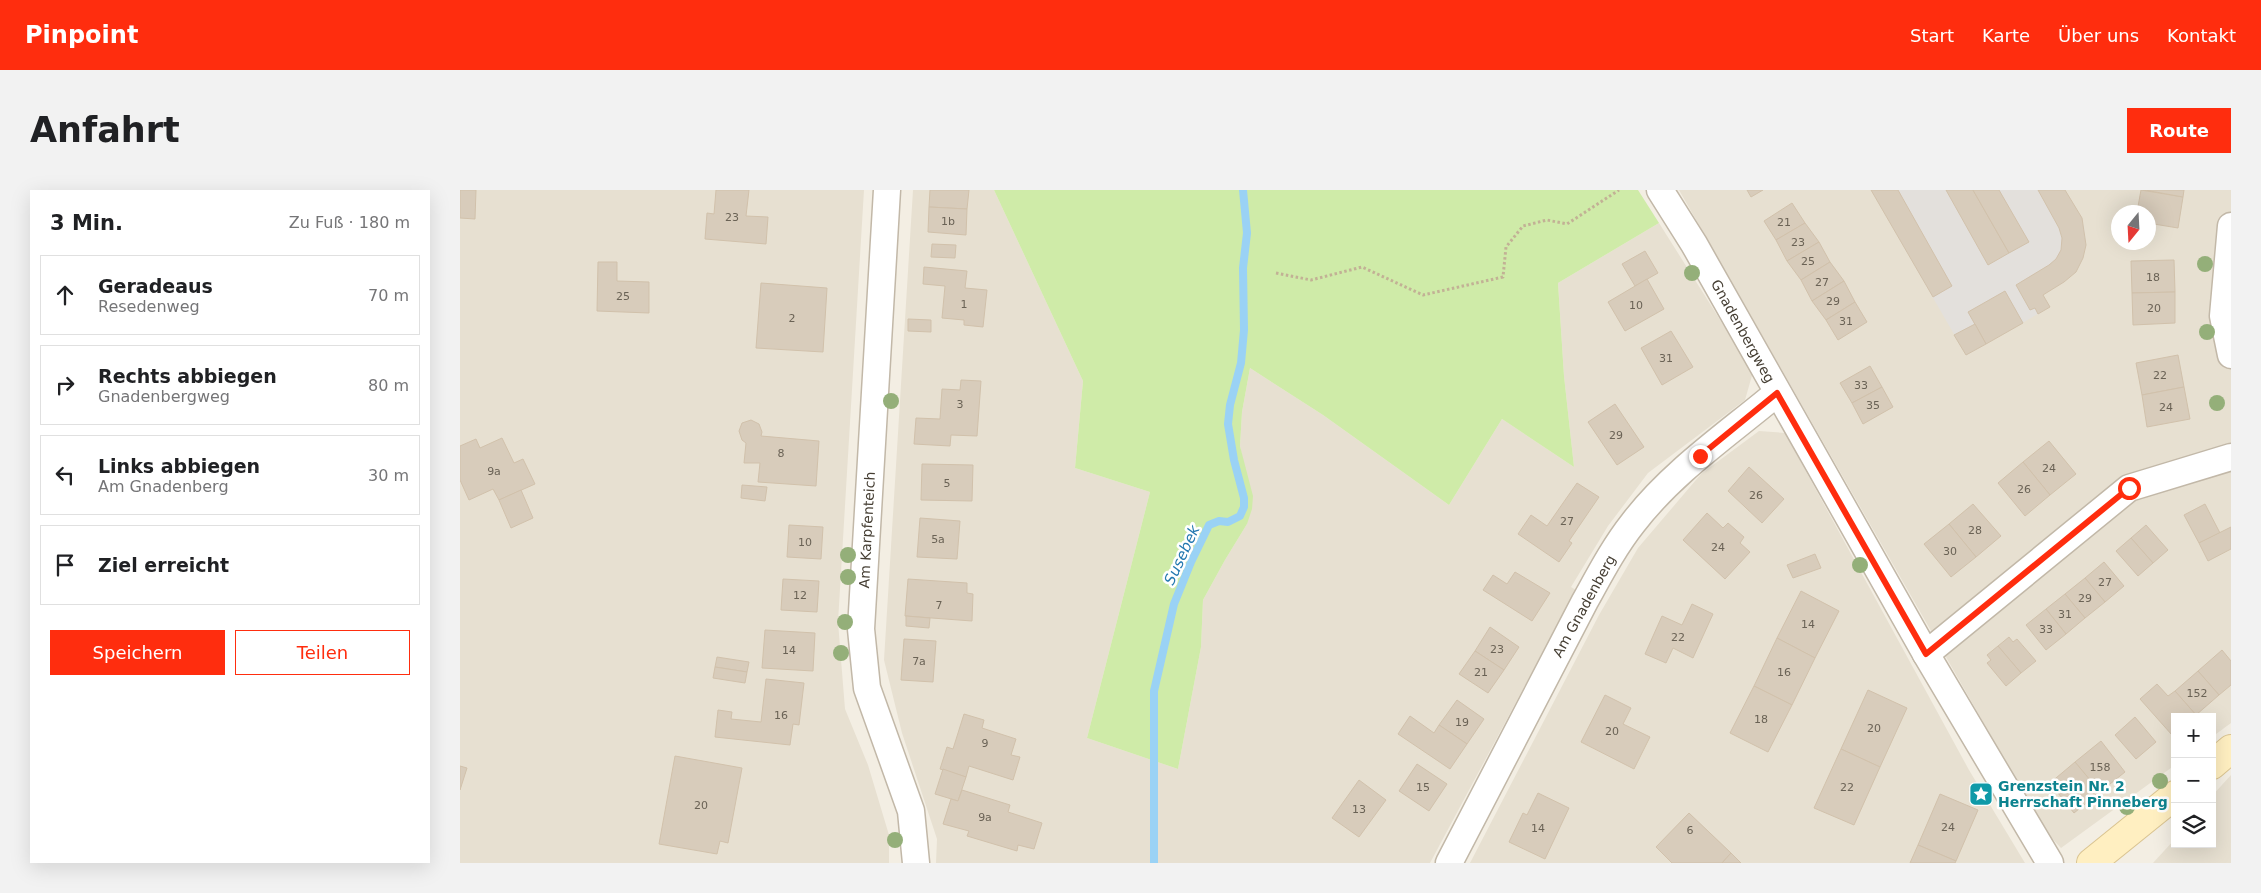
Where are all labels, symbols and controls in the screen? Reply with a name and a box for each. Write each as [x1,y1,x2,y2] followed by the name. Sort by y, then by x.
[25,21,138,49] text: Pinpoint
[1910,25,1954,46] text: Start
[1982,25,2030,46] text: Karte
[2058,25,2139,46] text: Über uns
[2167,25,2236,46] text: Kontakt
[2127,108,2231,153] button: Route
[30,110,180,150] text: Anfahrt
[2111,205,2156,250] north arrow
[50,211,123,235] text: 3 Min.
[725,211,739,224] house number: 23
[289,213,410,232] text: Zu Fuß · 180 m
[941,215,955,228] house number: 1b
[1777,216,1791,229] house number: 21
[1791,236,1805,249] house number: 23
[1801,255,1815,268] house number: 25
[2146,271,2160,284] house number: 18
[98,275,213,297] text: Geradeaus
[1815,276,1829,289] house number: 27
[1708,277,1778,385] street label: Gnadenbergweg
[51,281,79,309] icon: ahead
[368,286,409,305] text: 70 m
[616,290,630,303] house number: 25
[1826,295,1840,308] house number: 29
[98,297,200,316] text: Resedenweg
[961,298,968,311] house number: 1
[1629,299,1643,312] house number: 10
[2147,302,2161,315] house number: 20
[789,312,796,325] house number: 2
[1839,315,1853,328] house number: 31
[1659,352,1673,365] house number: 31
[98,365,277,387] text: Rechts abbiegen
[2153,369,2167,382] house number: 22
[51,371,79,399] icon: right
[368,376,409,395] text: 80 m
[1854,379,1868,392] house number: 33
[98,387,230,406] text: Gnadenbergweg
[957,398,964,411] house number: 3
[1866,399,1880,412] house number: 35
[2159,401,2173,414] house number: 24
[1609,429,1623,442] house number: 29
[1689,445,1712,468] route end
[778,447,785,460] house number: 8
[98,455,260,477] text: Links abbiegen
[51,461,79,489] icon: left
[2042,462,2056,475] house number: 24
[487,465,501,478] house number: 9a
[368,466,409,485] text: 30 m
[856,471,878,589] street label: Am Karpfenteich
[98,477,229,496] text: Am Gnadenberg
[944,477,951,490] house number: 5
[2118,477,2141,500] route start
[2017,483,2031,496] house number: 26
[1749,489,1763,502] house number: 26
[1560,515,1574,528] house number: 27
[1160,521,1204,588] water label: Susebek
[1968,524,1982,537] house number: 28
[931,533,945,546] house number: 5a
[798,536,812,549] house number: 10
[1711,541,1725,554] house number: 24
[1943,545,1957,558] house number: 30
[51,551,79,579] icon: arrive
[1549,552,1619,660] street label: Am Gnadenberg
[98,554,229,576] text: Ziel erreicht
[2098,576,2112,589] house number: 27
[793,589,807,602] house number: 12
[2078,592,2092,605] house number: 29
[936,599,943,612] house number: 7
[2058,608,2072,621] house number: 31
[1801,618,1815,631] house number: 14
[2039,623,2053,636] house number: 33
[50,630,225,675] button: Speichern
[235,630,410,675] button: Teilen
[1671,631,1685,644] house number: 22
[1490,643,1504,656] house number: 23
[782,644,796,657] house number: 14
[912,655,926,668] house number: 7a
[1474,666,1488,679] house number: 21
[1777,666,1791,679] house number: 16
[2187,687,2208,700] house number: 152
[774,709,788,722] house number: 16
[1754,713,1768,726] house number: 18
[2171,713,2216,848] map controls
[2171,713,2216,758] button: +
[1455,716,1469,729] house number: 19
[1867,722,1881,735] house number: 20
[1605,725,1619,738] house number: 20
[982,737,989,750] house number: 9
[2171,758,2216,803] button: −
[2090,761,2111,774] house number: 158
[1998,778,2168,810] place label: Grenzstein Nr. 2 Herrschaft Pinneberg
[1416,781,1430,794] house number: 15
[1840,781,1854,794] house number: 22
[1968,781,1994,807] place icon: Grenzstein Nr. 2 Herrschaft Pinneberg
[694,799,708,812] house number: 20
[1352,803,1366,816] house number: 13
[2171,803,2216,848] button: layers
[978,811,992,824] house number: 9a
[1941,821,1955,834] house number: 24
[1531,822,1545,835] house number: 14
[1687,824,1694,837] house number: 6

